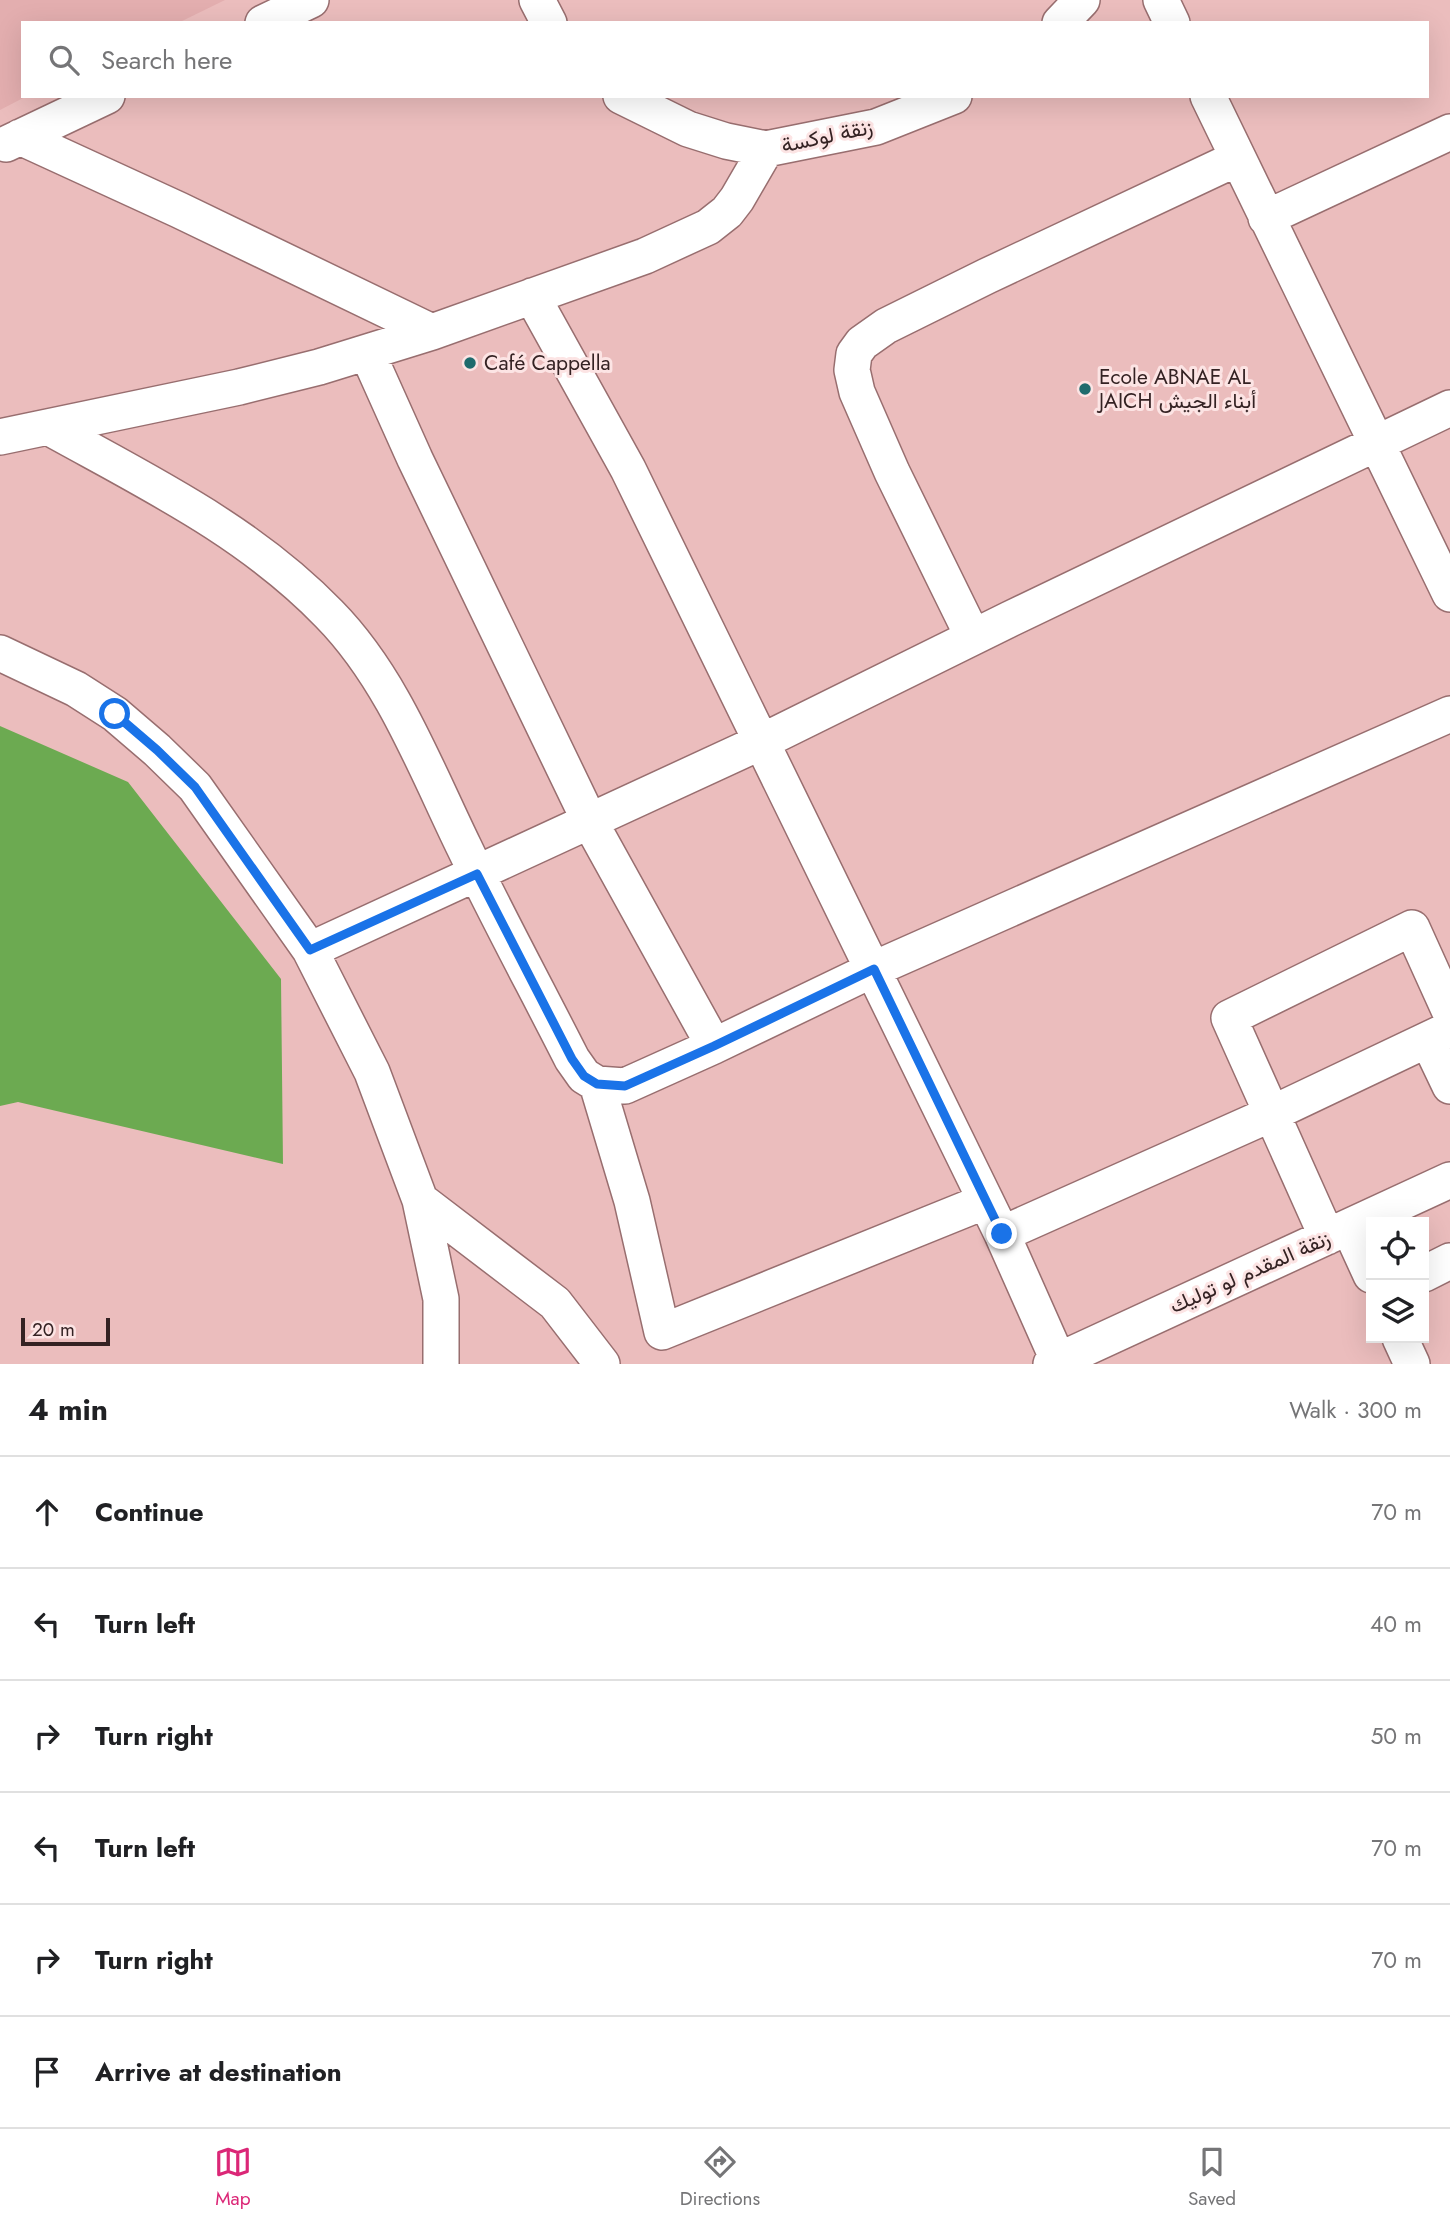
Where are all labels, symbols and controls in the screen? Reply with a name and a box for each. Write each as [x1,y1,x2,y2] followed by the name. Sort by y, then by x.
[21,21,1429,98] search box
[45,41,83,79] icon: search
[101,41,233,79] text: Search here
[779,112,875,160] street label: زنقة لوكسة
[484,348,611,378] place label: Café Cappella
[462,355,478,371] marker: Café Cappella
[1096,362,1256,416] place label: Ecole ABNAE AL JAICH أبناء الجيش
[1077,381,1093,397] marker: Ecole ABNAE AL JAICH أبناء الجيش
[99,698,130,729] route start
[1366,1217,1429,1343] map controls
[1366,1217,1429,1280] button: locate
[986,1218,1017,1249] route end
[1165,1223,1335,1321] street label: زنقة المقدم لو توليك
[1366,1280,1429,1343] button: layers
[21,1315,110,1347] scale bar
[32,1316,75,1343] text: 20 m
[28,1388,108,1431] text: 4 min
[1289,1393,1422,1427] text: Walk · 300 m
[28,1493,66,1531] icon: ahead
[95,1493,204,1531] text: Continue
[1371,1495,1422,1529] text: 70 m
[28,1605,66,1643] icon: left
[95,1605,195,1643] text: Turn left
[1370,1607,1422,1641] text: 40 m
[28,1717,66,1755] icon: right
[95,1717,213,1755] text: Turn right
[1370,1719,1422,1753] text: 50 m
[28,1829,66,1867] icon: left
[95,1829,195,1867] text: Turn left
[1371,1831,1422,1865] text: 70 m
[28,1941,66,1979] icon: right
[95,1941,213,1979] text: Turn right
[1371,1943,1422,1977] text: 70 m
[28,2053,66,2091] icon: arrive
[95,2053,342,2091] text: Arrive at destination
[214,2143,252,2212] tab: Map
[680,2143,760,2212] tab: Directions
[1188,2143,1236,2212] tab: Saved

